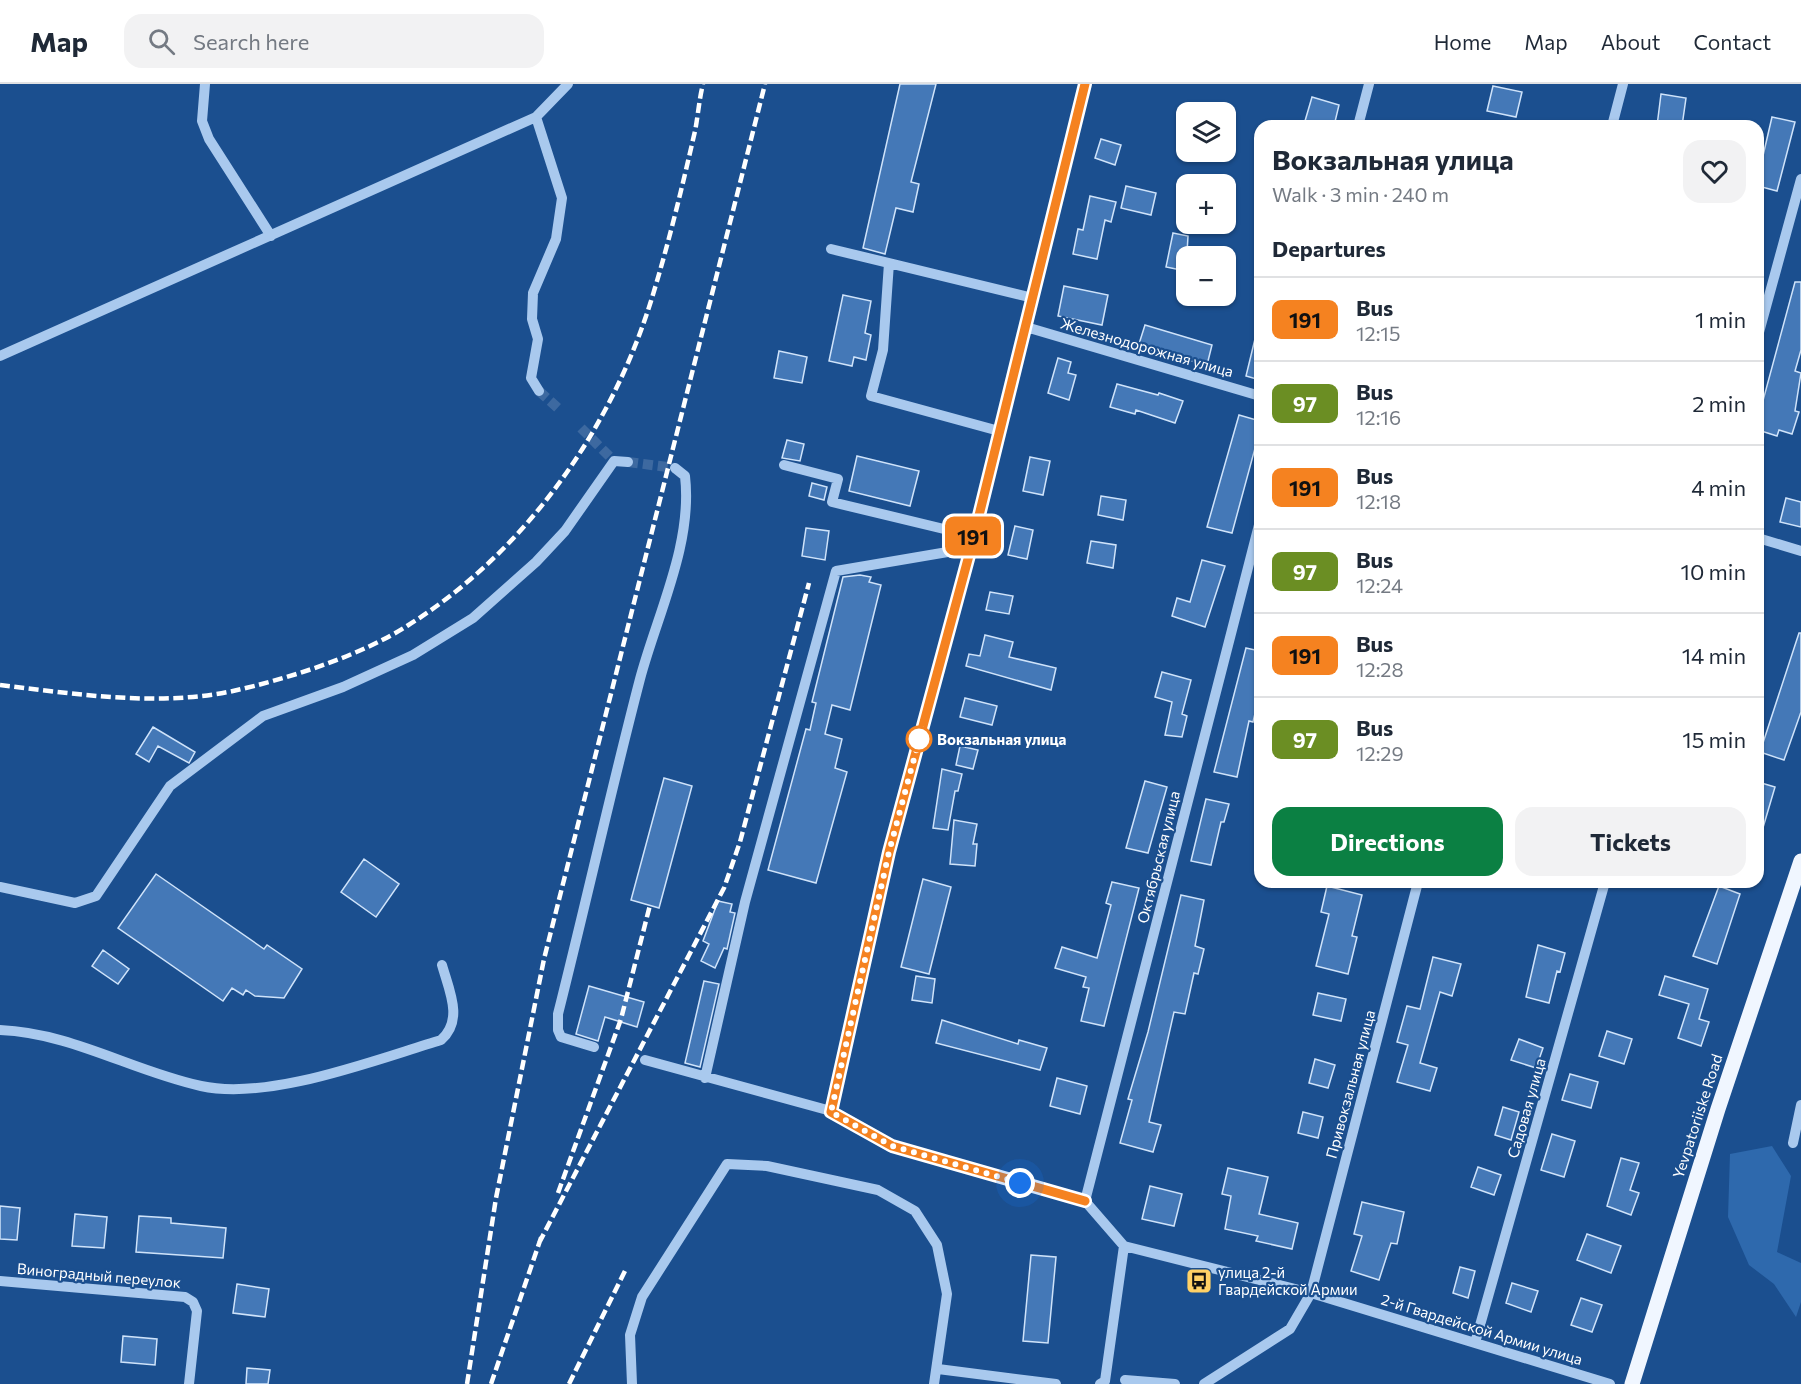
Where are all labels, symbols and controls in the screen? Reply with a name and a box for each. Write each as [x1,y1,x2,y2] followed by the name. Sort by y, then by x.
[124,14,544,68] search box
[30,24,88,58] text: Map
[145,25,178,58] icon: search
[193,28,309,55] text: Search here
[1434,29,1491,54] text: Home
[1524,29,1568,54] text: Map
[1601,29,1660,54] text: About
[1693,29,1771,54] text: Contact
[1176,102,1236,306] map controls
[1176,102,1236,162] button: layers
[1683,140,1746,203] button: heart
[1272,142,1514,176] text: Вокзальная улица
[1176,174,1236,234] button: +
[1272,182,1449,206] text: Walk · 3 min · 240 m
[1272,235,1386,262] text: Departures
[1176,246,1236,306] button: −
[1356,294,1393,321] text: Bus
[1695,306,1746,333] text: 1 min
[1289,307,1321,332] text: 191
[1058,314,1236,380] street label: Железнодорожная улица
[1356,321,1400,345] text: 12:15
[1356,378,1393,405] text: Bus
[1692,390,1746,417] text: 2 min
[1293,391,1317,416] text: 97
[1356,405,1401,429] text: 12:16
[1356,462,1393,489] text: Bus
[1691,474,1746,501] text: 4 min
[1289,475,1321,500] text: 191
[1356,489,1401,513] text: 12:18
[938,516,1008,556] line badge: 191
[957,524,989,549] text: 191
[1356,546,1393,573] text: Bus
[1681,558,1746,585] text: 10 min
[1293,559,1317,584] text: 97
[1356,573,1403,597] text: 12:24
[1356,630,1393,657] text: Bus
[1682,642,1746,669] text: 14 min
[1289,643,1321,668] text: 191
[1356,657,1404,681] text: 12:28
[1356,714,1393,741] text: Bus
[906,726,932,752] marker: Вокзальная улица
[1682,726,1746,753] text: 15 min
[1293,727,1317,752] text: 97
[937,730,1067,748] place label: Вокзальная улица
[1356,741,1404,765] text: 12:29
[1133,789,1183,925] street label: Октябрьская улица
[1272,807,1503,876] button: Directions
[1515,807,1746,876] button: Tickets
[1322,1008,1378,1160] street label: Привокзальная улица
[1668,1052,1726,1180] street label: Yevpatoriiske Road
[1503,1056,1549,1160] street label: Садовая улица
[1005,1168,1035,1198] your location
[16,1259,182,1291] street label: Виноградный переулок
[1218,1263,1358,1298] place label: улица 2-й Гвардейской Армии
[1184,1266,1214,1296] bus stop icon: улица 2-й Гвардейской Армии
[1379,1290,1585,1368] street label: 2-й Гвардейской Армии улица

